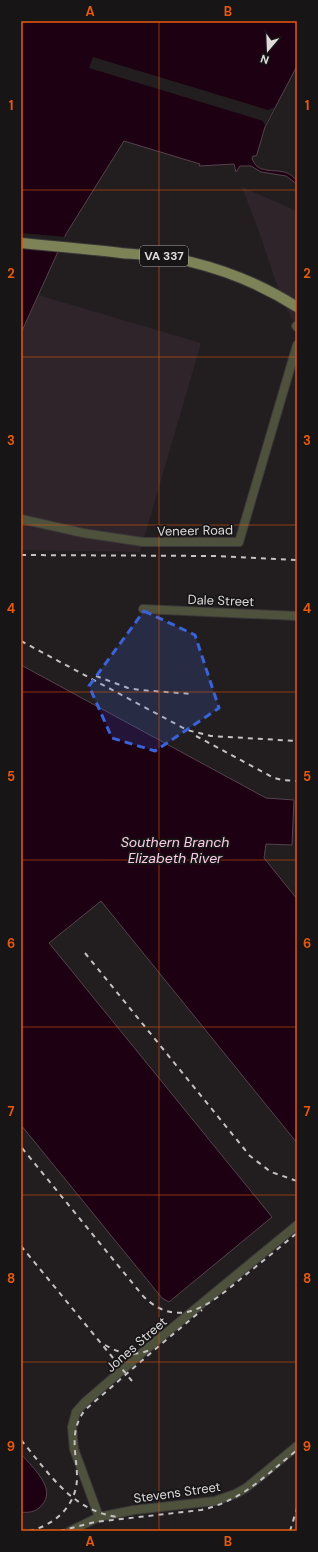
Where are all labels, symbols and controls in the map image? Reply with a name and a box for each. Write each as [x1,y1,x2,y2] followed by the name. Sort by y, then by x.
[85,3,95,20] text: A
[224,3,232,20] text: B
[248,30,288,70] north arrow
[259,52,271,67] text: N
[9,97,13,114] text: 1
[305,97,309,114] text: 1
[140,246,188,266] road number: VA 337
[7,265,15,282] text: 2
[303,265,311,282] text: 2
[7,432,15,449] text: 3
[303,432,311,449] text: 3
[157,521,233,540] street label: Veneer Road
[187,591,255,610] street label: Dale Street
[7,600,15,617] text: 4
[303,600,311,617] text: 4
[7,768,15,785] text: 5
[303,768,311,785] text: 5
[121,833,229,867] water label: Southern Branch Elizabeth River
[7,935,15,952] text: 6
[303,935,311,952] text: 6
[8,1103,15,1120] text: 7
[304,1103,311,1120] text: 7
[7,1270,15,1287] text: 8
[303,1270,311,1287] text: 8
[102,1313,171,1376] street label: Jones Street
[7,1438,15,1455] text: 9
[303,1438,311,1455] text: 9
[132,1478,222,1507] street label: Stevens Street
[85,1533,95,1550] text: A
[224,1533,232,1550] text: B

